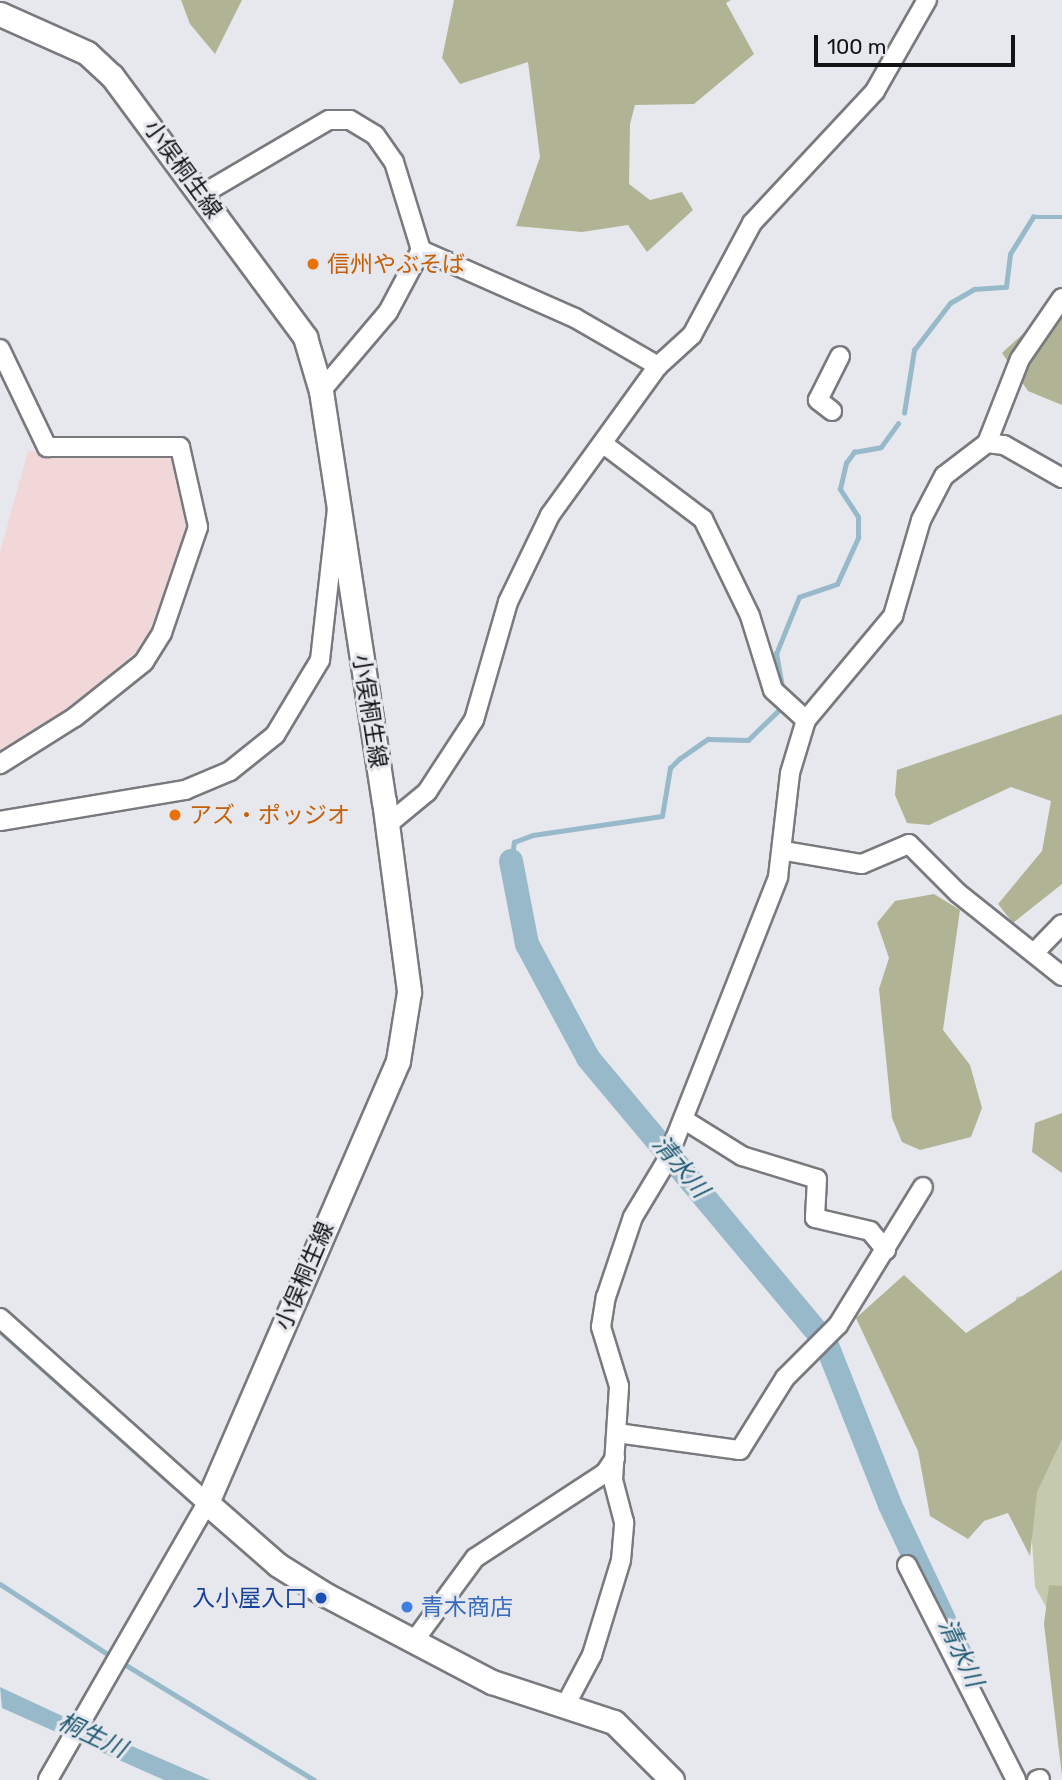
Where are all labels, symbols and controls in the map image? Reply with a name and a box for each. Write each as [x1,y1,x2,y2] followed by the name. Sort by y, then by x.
[817,21,1018,65] scale bar
[827,34,886,59] text: 100 m
[138,114,228,224] street label: 小俣桐生線
[327,250,465,278] place label: 信州やぶそば
[305,256,321,272] marker: 信州やぶそば
[347,652,393,770] street label: 小俣桐生線
[189,801,350,829] place label: アズ・ポッジオ
[167,807,183,823] marker: アズ・ポッジオ
[646,1130,714,1204] water label: 清水川
[269,1218,339,1334] street label: 小俣桐生線
[192,1584,307,1612] place label: 入小屋入口
[313,1590,329,1606] marker: 入小屋入口
[421,1593,513,1621] place label: 青木商店
[399,1599,415,1615] marker: 青木商店
[932,1614,988,1692] water label: 清水川
[53,1708,131,1764] water label: 桐生川

